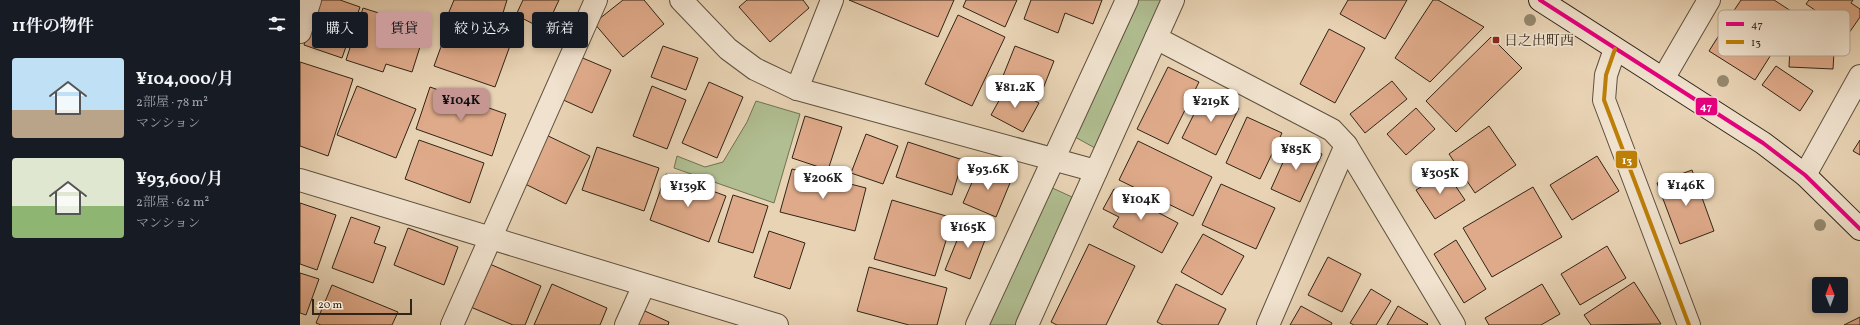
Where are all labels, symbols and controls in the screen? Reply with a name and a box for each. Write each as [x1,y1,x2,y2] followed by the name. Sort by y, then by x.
[1718,10,1850,56] legend
[312,12,368,48] chip: 購入
[376,12,432,48] chip: 賃貸
[440,12,524,48] chip: 絞り込み
[532,12,588,48] chip: 新着
[266,13,288,35] icon: filters
[12,15,94,38] text: 11件の物件
[1751,18,1763,33] text: 47
[1504,32,1574,51] place label: 日之出町西
[1491,35,1501,45] marker: 日之出町西
[1751,36,1761,51] text: 13
[136,68,234,91] text: ¥104,000/月
[44,74,92,122] icon: home
[982,75,1048,109] pin: ¥81.2K
[995,79,1035,97] text: ¥81.2K
[433,88,489,122] pin: ¥104K
[1183,89,1239,123] pin: ¥219K
[442,92,480,110] text: ¥104K
[1193,93,1229,111] text: ¥219K
[136,94,208,112] text: 2部屋 · 78 m²
[1695,97,1718,116] line badge: 47
[1700,100,1712,115] text: 47
[136,115,200,133] text: マンション
[1272,137,1320,171] pin: ¥85K
[1281,141,1311,159] text: ¥85K
[1615,150,1638,169] line badge: 13
[1622,154,1632,169] text: 13
[955,157,1021,191] pin: ¥93.6K
[967,161,1009,179] text: ¥93.6K
[1412,161,1468,195] pin: ¥305K
[1421,165,1459,183] text: ¥305K
[795,166,851,200] pin: ¥206K
[136,168,224,191] text: ¥93,600/月
[803,170,843,188] text: ¥206K
[1658,173,1714,207] pin: ¥146K
[44,174,92,222] icon: home
[660,174,716,208] pin: ¥139K
[1667,177,1705,195] text: ¥146K
[670,178,706,196] text: ¥139K
[1113,187,1169,221] pin: ¥104K
[1122,191,1160,209] text: ¥104K
[136,194,209,212] text: 2部屋 · 62 m²
[136,215,200,233] text: マンション
[940,215,996,249] pin: ¥165K
[950,219,986,237] text: ¥165K
[1812,277,1848,313] north arrow
[1812,277,1848,313] map controls
[312,297,412,316] scale bar
[318,298,342,313] text: 20 m

